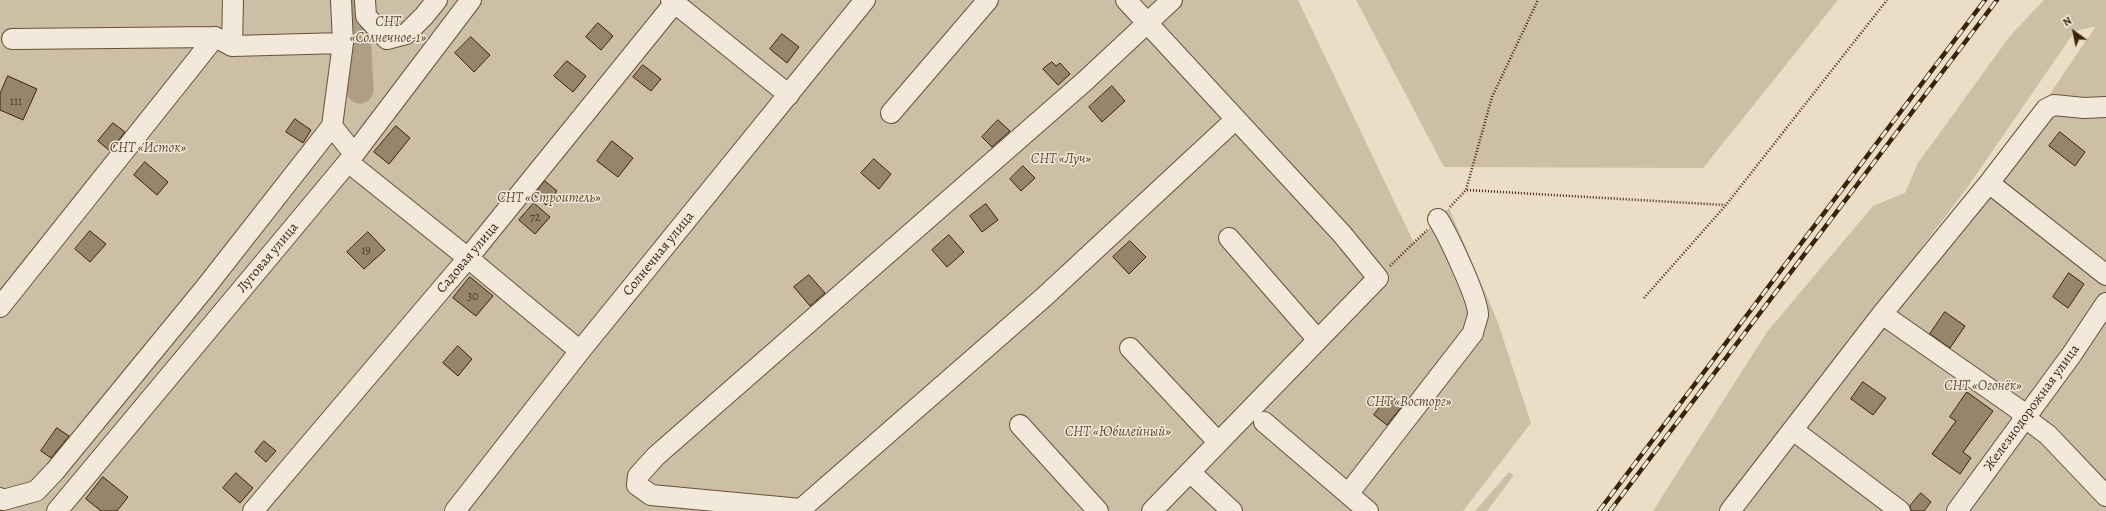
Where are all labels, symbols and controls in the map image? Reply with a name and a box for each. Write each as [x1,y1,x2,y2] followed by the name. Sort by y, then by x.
[2054,12,2094,52] north arrow
[2060,13,2075,30] text: N
[350,15,426,48] park label: СНТ «Солнечное-1»
[10,95,22,109] house number: 111
[110,141,186,157] park label: СНТ «Исток»
[1031,152,1091,168] park label: СНТ «Луч»
[497,191,601,207] park label: СНТ «Строитель»
[620,208,698,300] street label: Солнечная улица
[530,211,540,225] house number: 72
[433,219,503,297] street label: Садовая улица
[234,220,302,296] street label: Луговая улица
[361,244,371,258] house number: 19
[467,290,479,304] house number: 30
[1981,342,2083,474] street label: Железнодорожная улица
[1944,379,2022,395] park label: СНТ «Огонёк»
[1366,395,1452,411] park label: СНТ «Восторг»
[1065,425,1171,441] park label: СНТ «Юбилейный»

